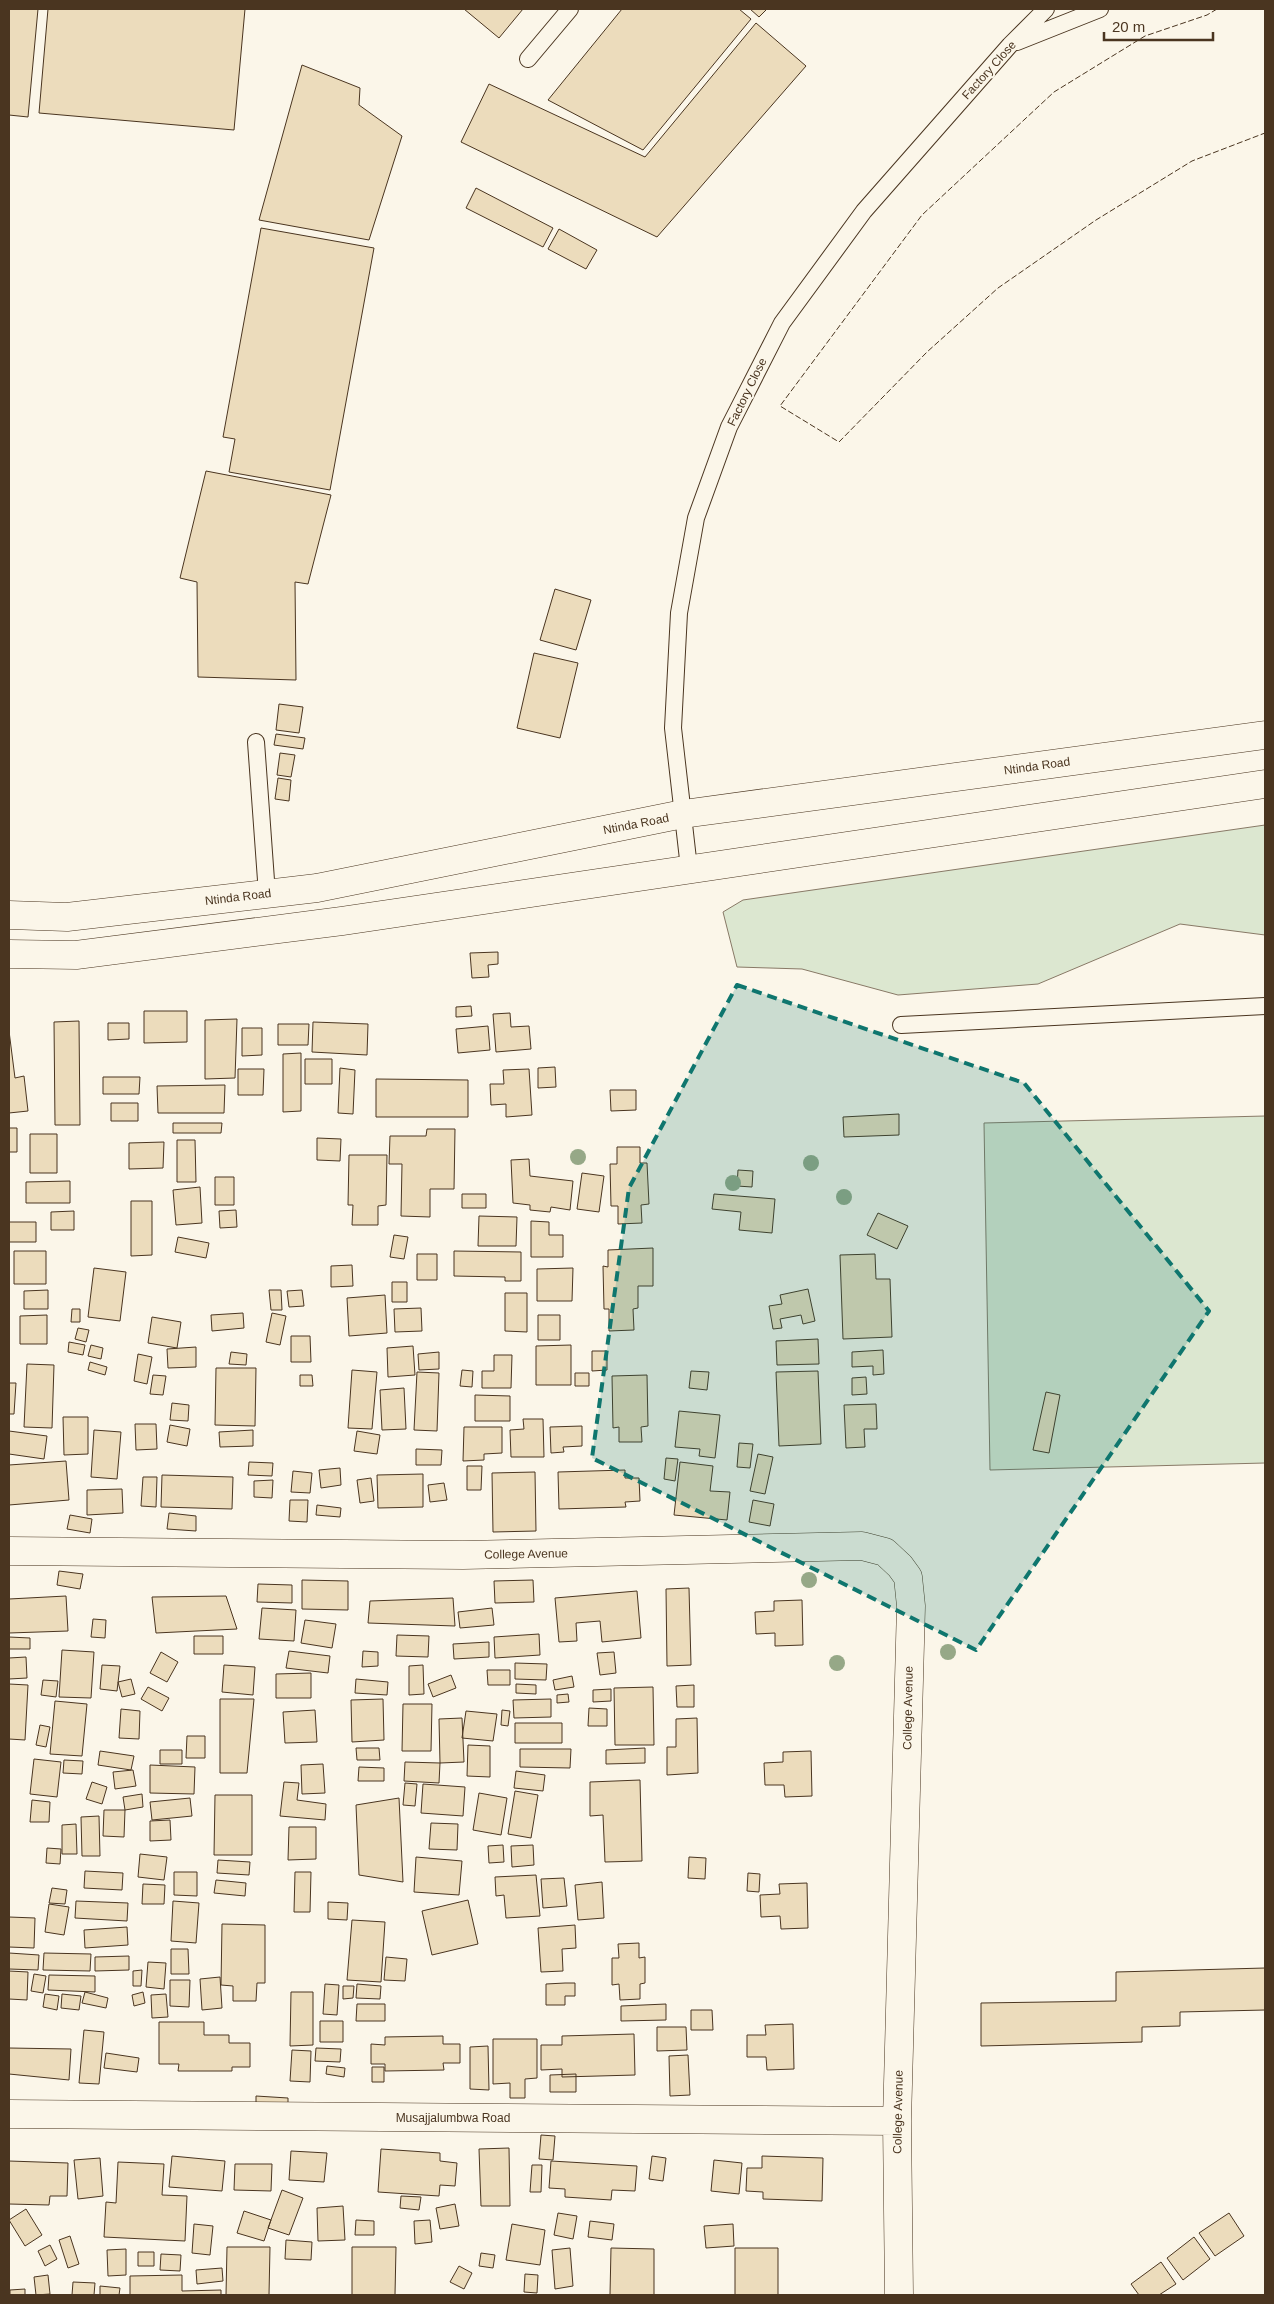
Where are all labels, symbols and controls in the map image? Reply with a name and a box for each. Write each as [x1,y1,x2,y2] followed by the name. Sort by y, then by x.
[1104,10,1213,42] scale bar
[1112,18,1145,35] text: 20 m
[959,38,1019,102] street label: Factory Close
[724,355,770,428] street label: Factory Close
[1003,754,1071,778] street label: Ntinda Road
[602,811,670,837] street label: Ntinda Road
[204,886,272,908] street label: Ntinda Road
[484,1546,568,1562] street label: College Avenue
[900,1666,916,1750] street label: College Avenue
[890,2070,906,2154] street label: College Avenue
[396,2111,510,2125] street label: Musajjalumbwa Road

